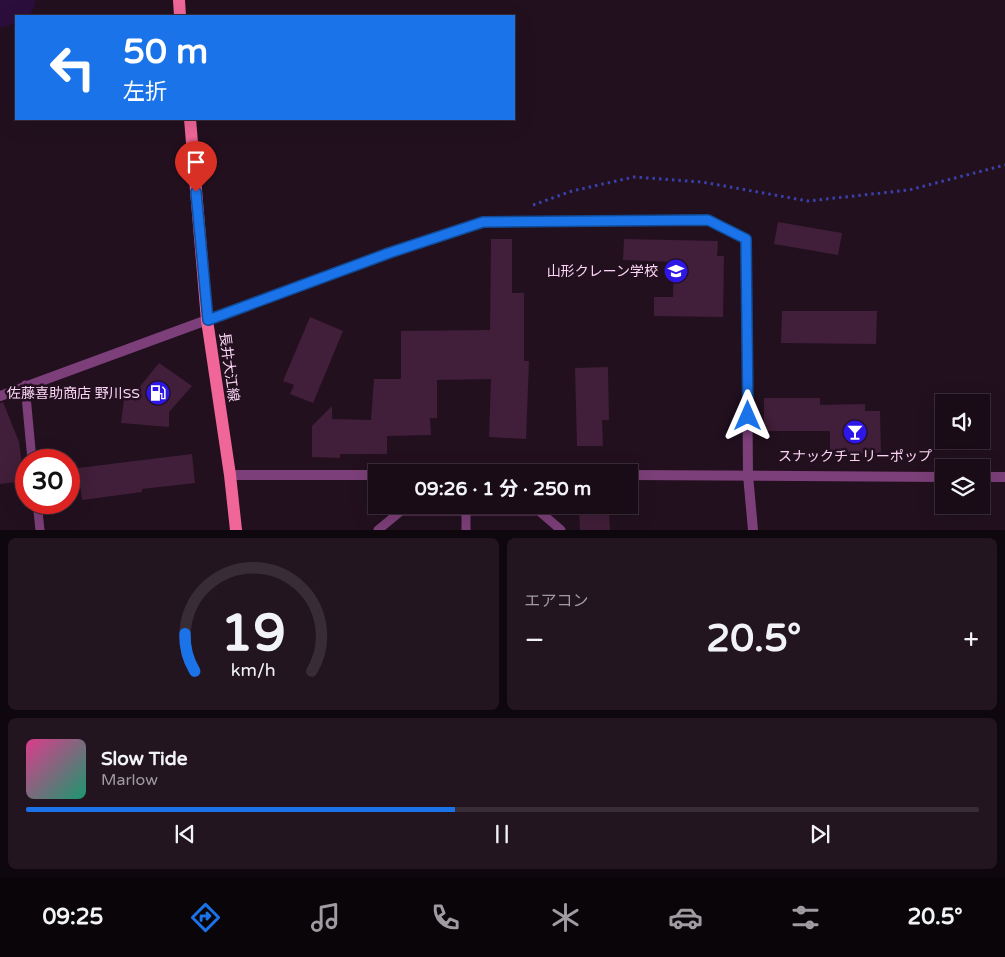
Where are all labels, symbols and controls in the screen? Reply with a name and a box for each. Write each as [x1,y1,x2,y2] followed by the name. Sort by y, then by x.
[123,31,208,73] text: 50 m
[40,35,105,100] icon: left
[123,79,167,105] text: 左折
[175,141,217,192] pin
[182,148,210,176] icon: arrive
[663,258,689,284] school or university icon: 山形クレーン学校
[547,263,658,280] place label: 山形クレーン学校
[216,331,242,403] street label: 長井大江線
[145,380,171,406] fuel station icon: 佐藤喜助商店 野川SS
[7,385,140,402] place label: 佐藤喜助商店 野川SS
[721,389,773,441] position arrow
[935,394,990,514] map controls
[935,394,990,449] button: sound
[842,419,868,445] bar icon: スナックチェリーポップ
[778,448,932,465] place label: スナックチェリーポップ
[15,449,80,514] speed limit sign: 30
[935,459,990,514] button: layers
[415,478,591,500] text: 09:26 · 1 分 · 250 m
[525,591,589,611] text: エアコン
[221,602,286,665] text: 19
[706,616,801,662] text: 20.5°
[525,623,544,657] text: −
[963,623,979,657] text: +
[231,660,276,681] text: km/h
[101,748,188,770] text: Slow Tide
[101,770,158,790] text: Marlow
[171,820,199,848] icon: previous
[488,820,516,848] icon: pause
[806,820,834,848] icon: next
[188,900,223,935] icon: directions
[308,900,343,935] icon: music
[428,900,463,935] icon: phone
[548,900,583,935] icon: climate
[668,900,703,935] icon: car
[788,900,823,935] icon: filters
[42,904,103,930] text: 09:25
[907,904,962,930] text: 20.5°

